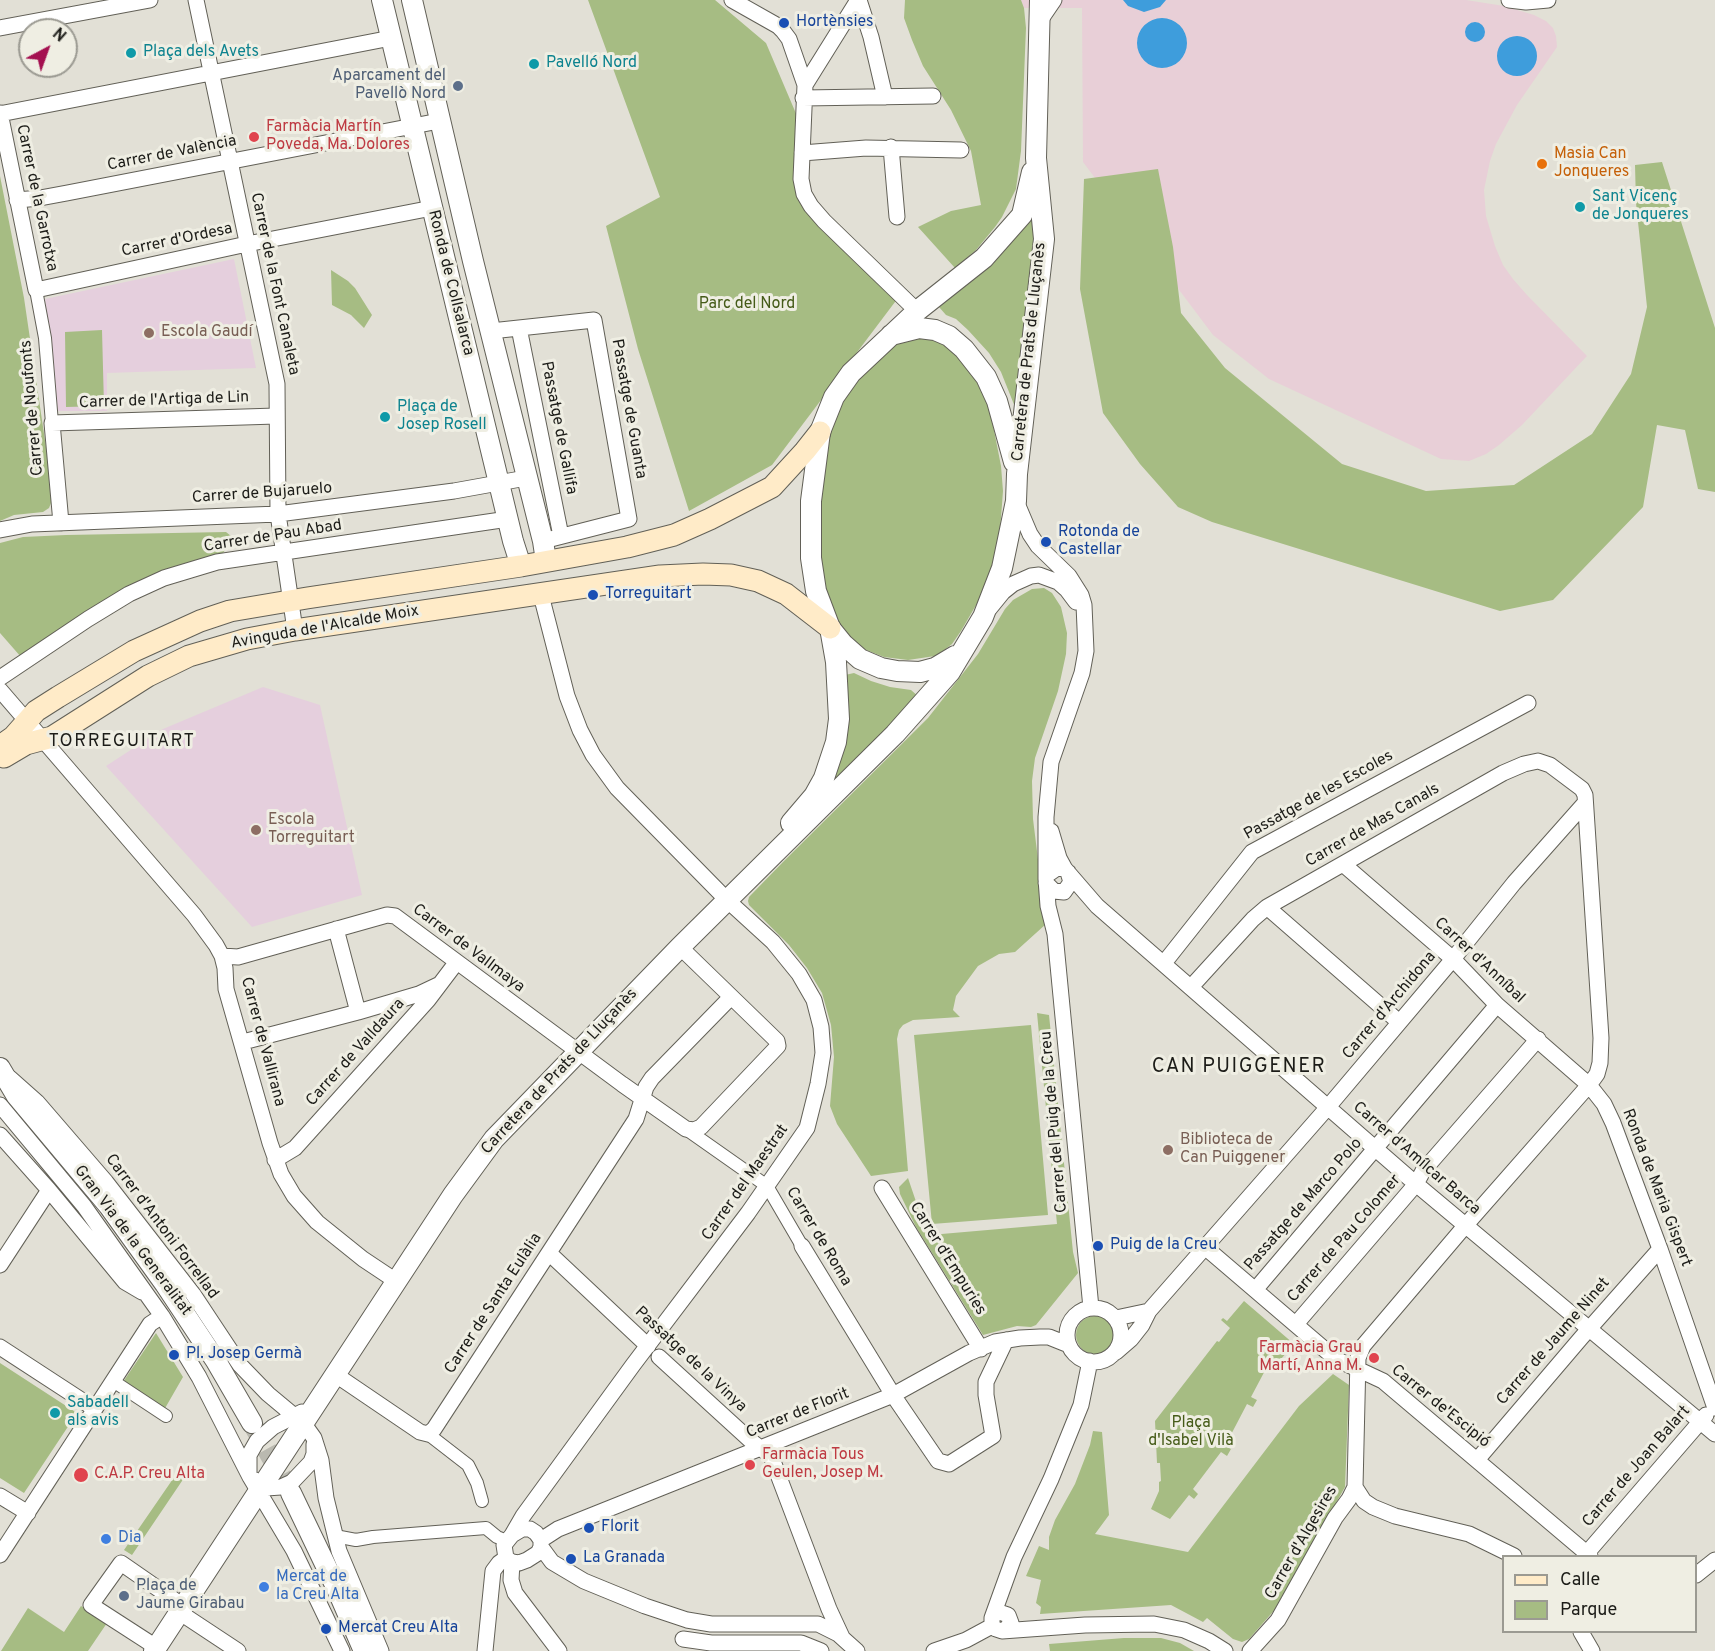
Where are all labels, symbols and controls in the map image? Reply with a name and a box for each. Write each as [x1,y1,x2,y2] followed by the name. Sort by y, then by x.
[796,13,874,33] place label: Hortènsies
[777,16,791,30] marker: Hortènsies
[18,18,78,78] north arrow
[48,25,69,47] text: N
[143,43,259,63] place label: Plaça dels Avets
[124,46,138,60] marker: Plaça dels Avets
[546,54,637,74] place label: Pavelló Nord
[527,57,541,71] marker: Pavelló Nord
[332,67,446,105] place label: Aparcament del Pavellò Nord
[451,79,465,93] marker: Aparcament del Pavellò Nord
[266,118,410,156] place label: Farmàcia Martín Poveda, Ma. Dolores
[11,123,61,273] street label: Carrer de la Garrotxa
[247,130,261,144] marker: Farmàcia Martín Poveda, Ma. Dolores
[106,132,238,176] street label: Carrer de València
[1554,145,1629,183] place label: Masia Can Jonqueres
[1535,157,1549,171] marker: Masia Can Jonqueres
[1592,188,1689,226] place label: Sant Vicenç de Jonqueres
[245,191,303,377] street label: Carrer de la Font Canaleta
[1573,200,1587,214] marker: Sant Vicenç de Jonqueres
[423,208,477,358] street label: Ronda de Collsalarca
[120,220,234,262] street label: Carrer d'Ordesa
[1009,242,1051,462] street label: Carretera de Prats de Lluçanès
[699,295,795,315] park label: Parc del Nord
[161,323,252,343] place label: Escola Gaudí
[142,326,156,340] marker: Escola Gaudí
[606,338,650,480] street label: Passatge de Guanta
[17,339,49,477] street label: Carrer de Noufonts
[536,360,580,496] street label: Passatge de Gallifa
[78,388,250,414] street label: Carrer de l'Artiga de Lin
[397,398,487,436] place label: Plaça de Josep Rosell
[378,410,392,424] marker: Plaça de Josep Rosell
[191,480,333,508] street label: Carrer de Bujaruelo
[202,517,344,557] street label: Carrer de Pau Abad
[1058,523,1140,561] place label: Rotonda de Castellar
[1039,535,1053,549] marker: Rotonda de Castellar
[605,585,692,605] place label: Torreguitart
[586,588,600,602] marker: Torreguitart
[229,602,421,654] street label: Avinguda de l'Alcalde Moix
[48,731,196,753] district label: TORREGUITART
[1241,747,1397,845] street label: Passatge de les Escoles
[1303,780,1443,872] street label: Carrer de Mas Canals
[268,811,355,849] place label: Escola Torreguitart
[249,823,263,837] marker: Escola Torreguitart
[408,900,528,998] street label: Carrer de Vallmaya
[1430,914,1528,1008] street label: Carrer d'Anníbal
[1339,948,1441,1064] street label: Carrer d'Archidona
[235,975,289,1109] street label: Carrer de Vallirana
[478,985,642,1159] street label: Carretera de Prats de Lluçanès
[303,995,409,1111] street label: Carrer de Valldaura
[1037,1030,1073,1214] street label: Carrer del Puig de la Creu
[1152,1056,1326,1080] district label: CAN PUIGGENER
[1348,1098,1484,1220] street label: Carrer d'Amílcar Barca
[1617,1106,1695,1270] street label: Ronda de Maria Gispert
[699,1121,793,1245] street label: Carrer del Maestrat
[1180,1131,1286,1169] place label: Biblioteca de Can Puiggener
[1241,1135,1367,1275] street label: Passatge de Marco Polo
[1161,1143,1175,1157] marker: Biblioteca de Can Puiggener
[100,1151,222,1303] street label: Carrer d'Antoni Forrellad
[69,1162,195,1320] street label: Gran Via de la Generalitat
[1284,1171,1406,1307] street label: Carrer de Pau Colomer
[781,1184,855,1290] street label: Carrer de Roma
[904,1199,990,1319] street label: Carrer d'Empuries
[441,1230,547,1378] street label: Carrer de Santa Eulàlia
[1110,1236,1217,1256] place label: Puig de la Creu
[1091,1239,1105,1253] marker: Puig de la Creu
[1493,1274,1615,1410] street label: Carrer de Jaume Ninet
[630,1303,750,1417] street label: Passatge de la Vinya
[1259,1339,1362,1377] place label: Farmàcia Grau Martí, Anna M.
[186,1345,302,1365] place label: Pl. Josep Germà
[167,1348,181,1362] marker: Pl. Josep Germà
[1367,1351,1381,1365] marker: Farmàcia Grau Martí, Anna M.
[1387,1361,1493,1453] street label: Carrer de'Escipió
[744,1385,852,1443] street label: Carrer de Florit
[67,1394,129,1432] place label: Sabadell als avis
[1579,1402,1695,1532] street label: Carrer de Joan Balart
[48,1406,62,1420] marker: Sabadell als avis
[1148,1414,1234,1452] park label: Plaça d'Isabel Vilà
[762,1446,883,1484] place label: Farmàcia Tous Geulen, Josep M.
[743,1458,757,1472] marker: Farmàcia Tous Geulen, Josep M.
[94,1465,205,1485] place label: C.A.P. Creu Alta
[72,1466,90,1484] marker: C.A.P. Creu Alta
[1262,1483,1342,1603] street label: Carrer d'Algesires
[601,1518,639,1538] place label: Florit
[582,1521,596,1535] marker: Florit
[118,1529,141,1549] place label: Dia
[99,1532,113,1546] marker: Dia
[583,1549,665,1569] place label: La Granada
[564,1552,578,1566] marker: La Granada
[1502,1555,1697,1633] legend
[276,1568,359,1606] place label: Mercat de la Creu Alta
[1560,1569,1600,1592] text: Calle
[136,1577,244,1615] place label: Plaça de Jaume Girabau
[257,1580,271,1594] marker: Mercat de la Creu Alta
[117,1589,131,1603] marker: Plaça de Jaume Girabau
[1560,1599,1617,1622] text: Parque
[338,1619,458,1639] place label: Mercat Creu Alta
[319,1622,333,1636] marker: Mercat Creu Alta

